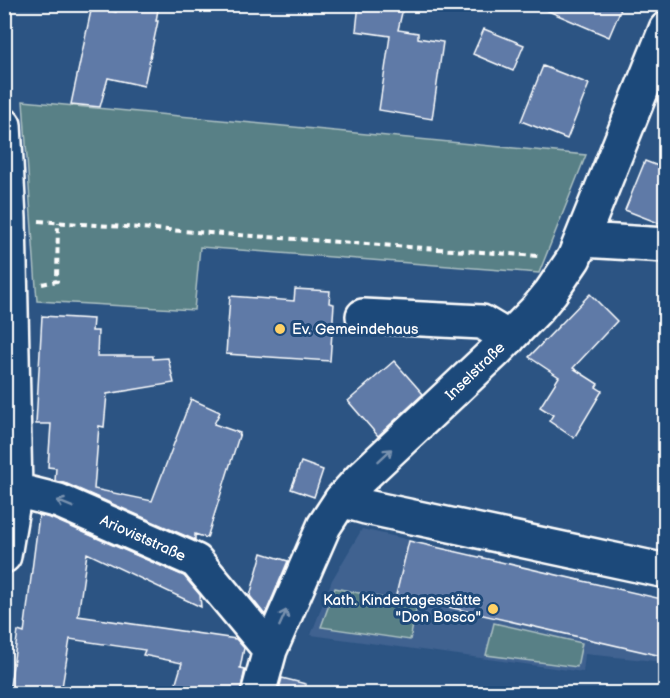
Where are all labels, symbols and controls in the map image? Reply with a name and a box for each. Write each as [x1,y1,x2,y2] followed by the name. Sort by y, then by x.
[292,320,419,339] place label: Ev. Gemeindehaus
[273,322,287,336] marker: Ev. Gemeindehaus
[442,338,509,404] street label: Inselstraße
[378,448,393,462] one-way arrow
[57,498,75,509] one-way arrow
[97,511,189,566] street label: Arioviststraße
[323,591,481,627] place label: Kath. Kindertagesstätte "Don Bosco"
[486,602,500,616] marker: Kath. Kindertagesstätte "Don Bosco"
[278,610,290,628] one-way arrow

